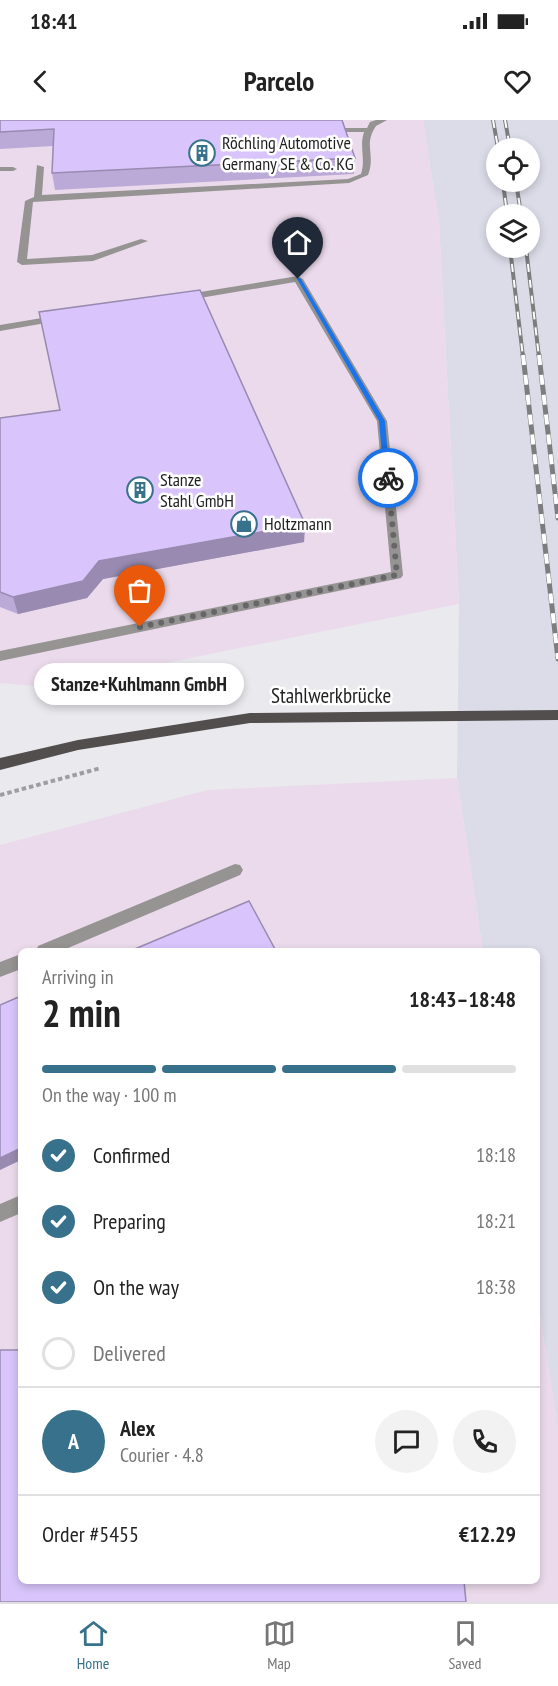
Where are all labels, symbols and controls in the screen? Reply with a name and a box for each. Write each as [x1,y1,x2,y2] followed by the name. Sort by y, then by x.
[30,7,78,35] text: 18:41
[244,64,314,98] text: Parcelo
[24,65,57,98] icon: back
[501,65,534,98] icon: heart
[222,131,354,175] place label: Röchling Automotive Germany SE & Co. KG
[187,138,217,168] building icon: Röchling Automotive Germany SE & Co. KG
[486,138,540,258] map controls
[486,138,540,192] button: locate
[486,204,540,258] button: layers
[272,217,323,279] pin
[281,226,314,259] icon: home
[358,448,418,508] courier
[372,462,405,495] icon: bike
[160,468,234,512] place label: Stanze Stahl GmbH
[125,475,155,505] building icon: Stanze Stahl GmbH
[229,509,259,539] shop icon: Holtzmann
[264,512,332,535] place label: Holtzmann
[114,565,165,627] pin
[123,574,156,607] icon: bag
[35,663,245,705] callout: Stanze+Kuhlmann GmbH
[51,671,227,697] text: Stanze+Kuhlmann GmbH
[271,682,391,709] street label: Stahlwerkbrücke
[42,964,114,990] text: Arriving in
[409,985,516,1013] text: 18:43–18:48
[42,987,121,1038] text: 2 min
[42,1082,177,1108] text: On the way · 100 m
[42,1139,75,1172] icon: check
[93,1141,170,1169] text: Confirmed
[476,1142,516,1168] text: 18:18
[42,1205,75,1238] icon: check
[93,1207,166,1235] text: Preparing
[476,1208,516,1234] text: 18:21
[42,1271,75,1304] icon: check
[93,1273,179,1301] text: On the way
[476,1274,516,1300] text: 18:38
[93,1339,166,1367] text: Delivered
[375,1410,438,1473] button: chat
[453,1410,516,1473] button: phone
[120,1414,155,1442] text: Alex
[68,1427,79,1455] text: A
[120,1442,204,1468] text: Courier · 4.8
[42,1520,139,1548] text: Order #5455
[459,1520,516,1548] text: €12.29
[77,1617,110,1673] tab: Home
[263,1617,296,1673] tab: Map
[449,1617,482,1673] tab: Saved

